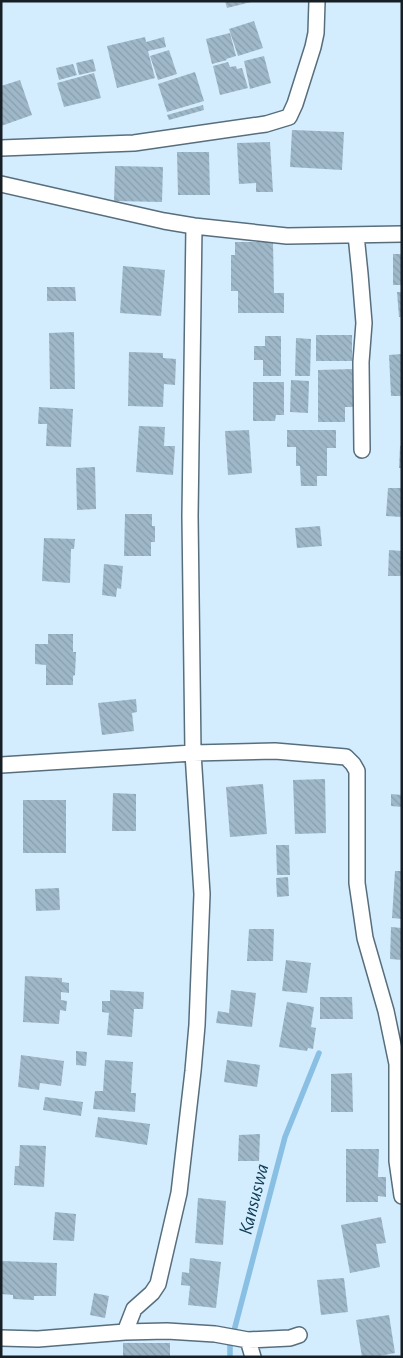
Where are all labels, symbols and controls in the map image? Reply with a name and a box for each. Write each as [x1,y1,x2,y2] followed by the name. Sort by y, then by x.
[236,1162,272,1237] water label: Kansuswa

